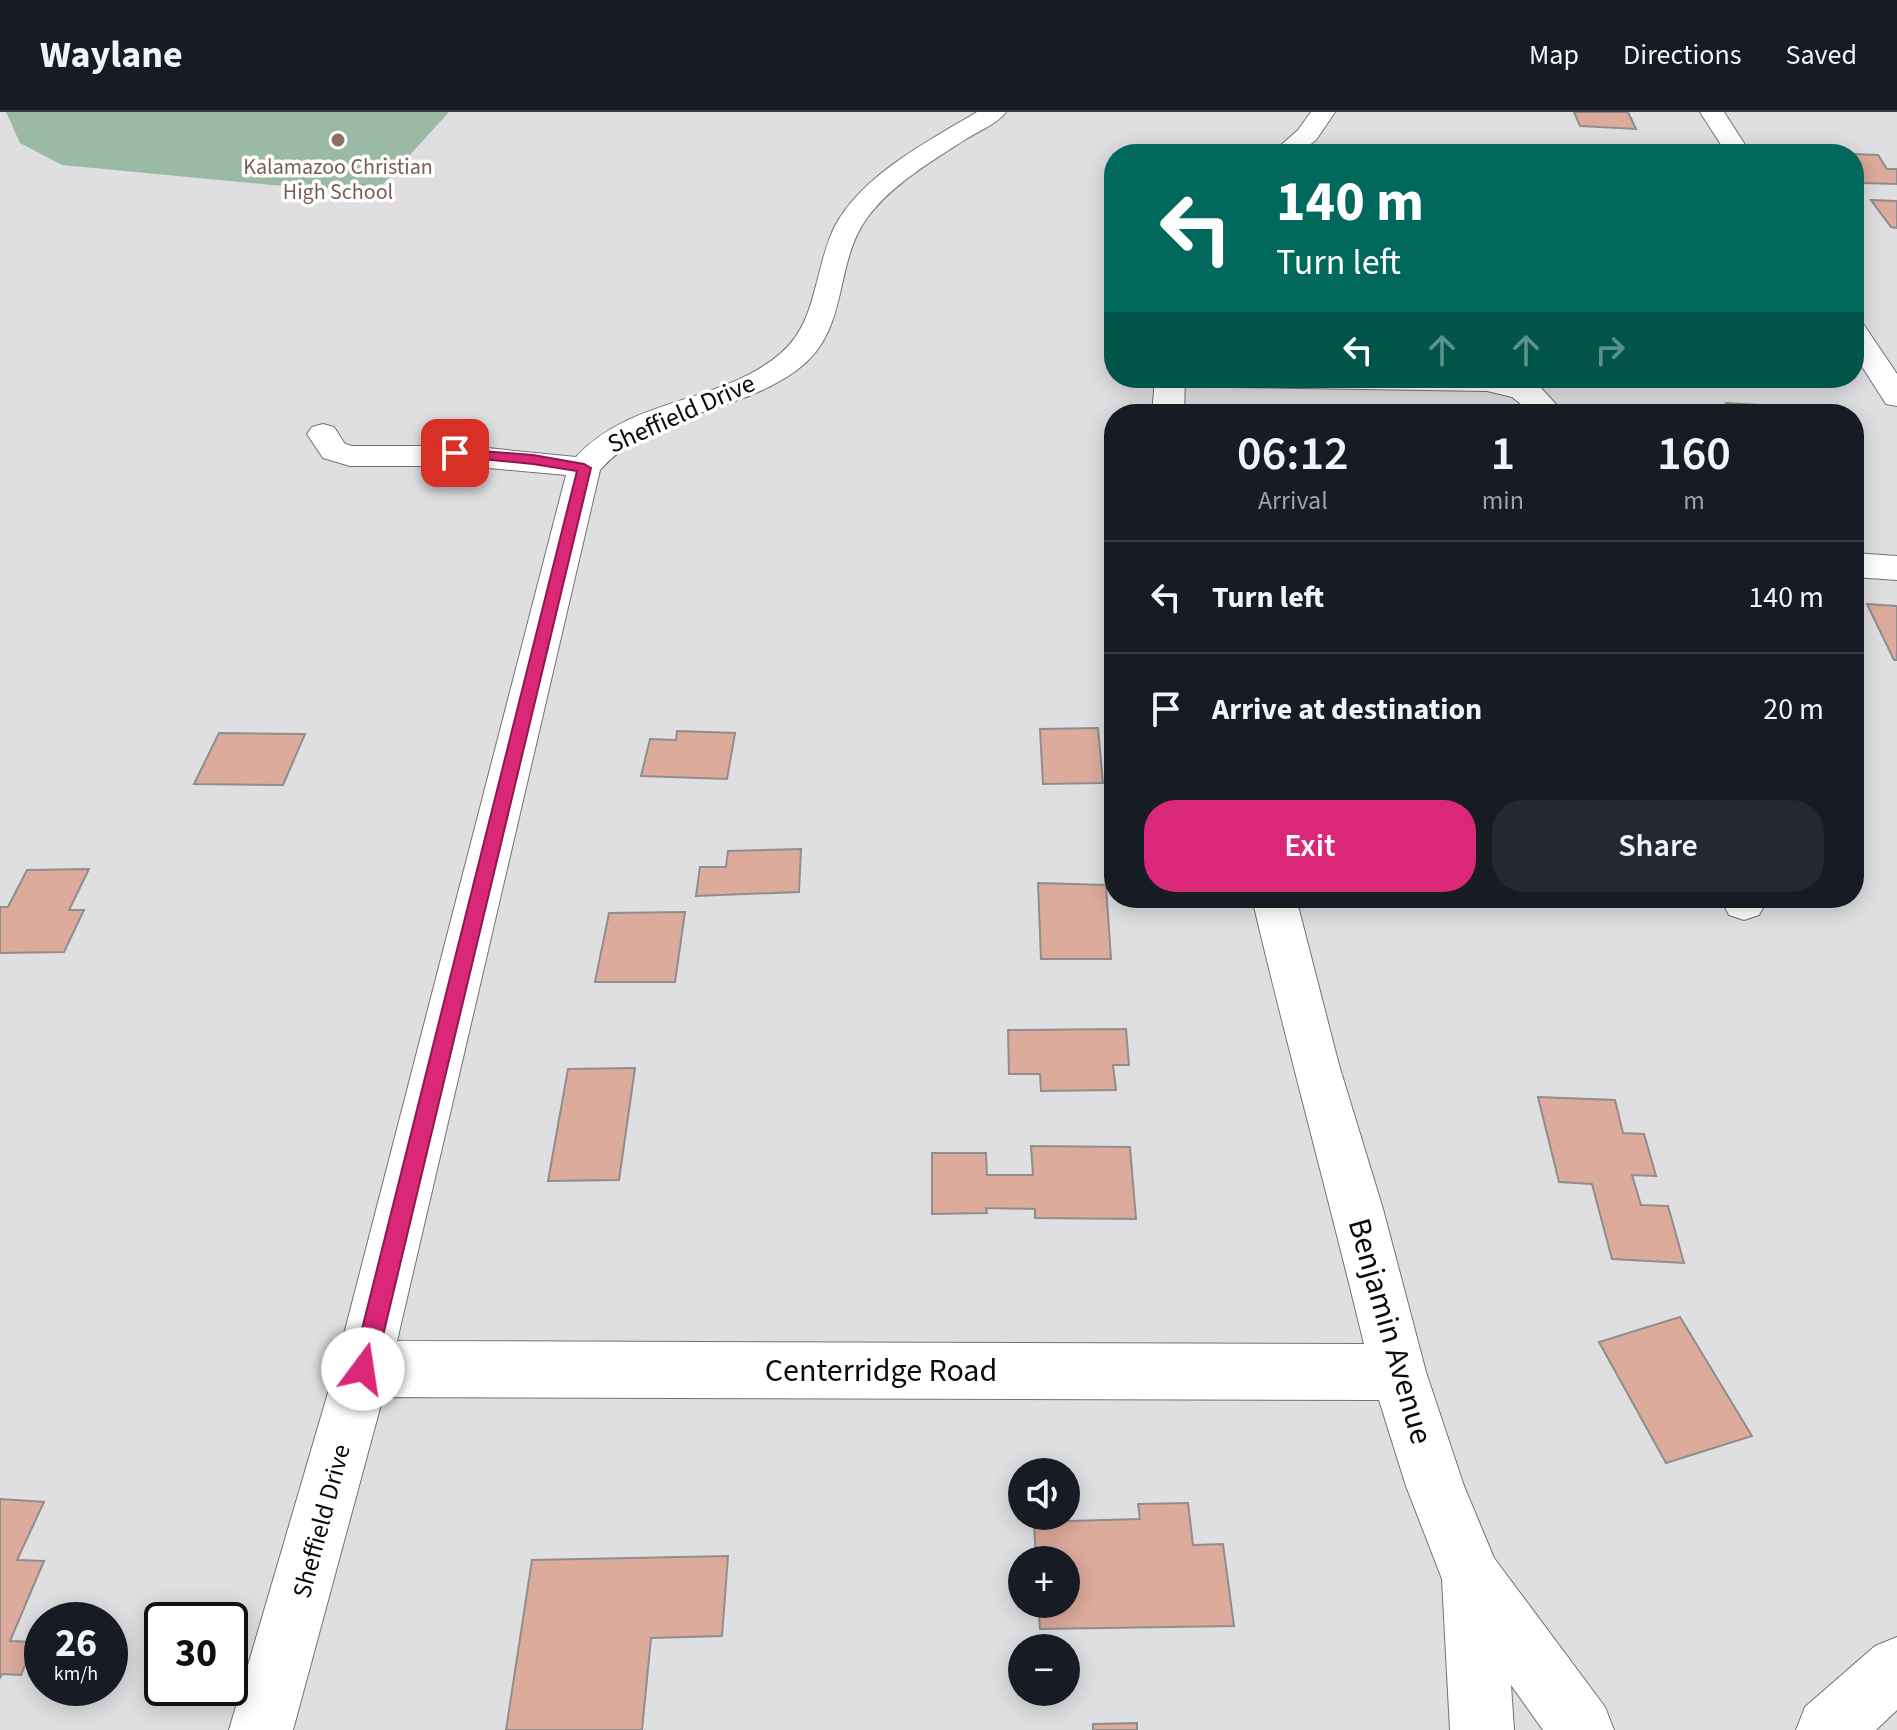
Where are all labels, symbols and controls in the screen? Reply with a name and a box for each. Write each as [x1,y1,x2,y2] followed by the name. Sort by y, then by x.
[40,28,183,82] text: Waylane
[1529,35,1579,75] text: Map
[1623,35,1742,75] text: Directions
[1786,35,1857,75] text: Saved
[329,131,347,149] marker: Kalamazoo Christian High School
[243,151,433,208] place label: Kalamazoo Christian High School
[1276,163,1424,242] text: 140 m
[1144,176,1248,280] icon: left
[1276,237,1401,288] text: Turn left
[1336,328,1380,372] icon: left
[1420,328,1464,372] icon: ahead
[1504,328,1548,372] icon: ahead
[1588,328,1632,372] icon: right
[602,364,761,462] street label: Sheffield Drive
[421,419,489,487] pin
[1237,420,1349,488] text: 06:12
[1491,420,1515,488] text: 1
[1657,420,1731,488] text: 160
[433,431,477,475] icon: arrive
[1258,482,1328,519] text: Arrival
[1482,482,1524,519] text: min
[1683,482,1705,519] text: m
[1144,575,1188,619] icon: left
[1212,576,1324,619] text: Turn left
[1748,576,1824,619] text: 140 m
[1144,687,1188,731] icon: arrive
[1212,688,1482,731] text: Arrive at destination
[1763,688,1824,731] text: 20 m
[1144,800,1476,892] button: Exit
[1492,800,1824,892] button: Share
[1336,1213,1444,1450] street label: Benjamin Avenue
[321,1327,405,1411] position arrow
[765,1348,997,1394] street label: Centerridge Road
[283,1440,360,1602] street label: Sheffield Drive
[1008,1458,1080,1706] map controls
[1008,1458,1080,1530] button: sound
[1008,1546,1080,1618] button: +
[144,1602,248,1706] speed limit sign: 30
[55,1615,97,1672] text: 26
[1008,1634,1080,1706] button: −
[54,1660,98,1688] text: km/h

